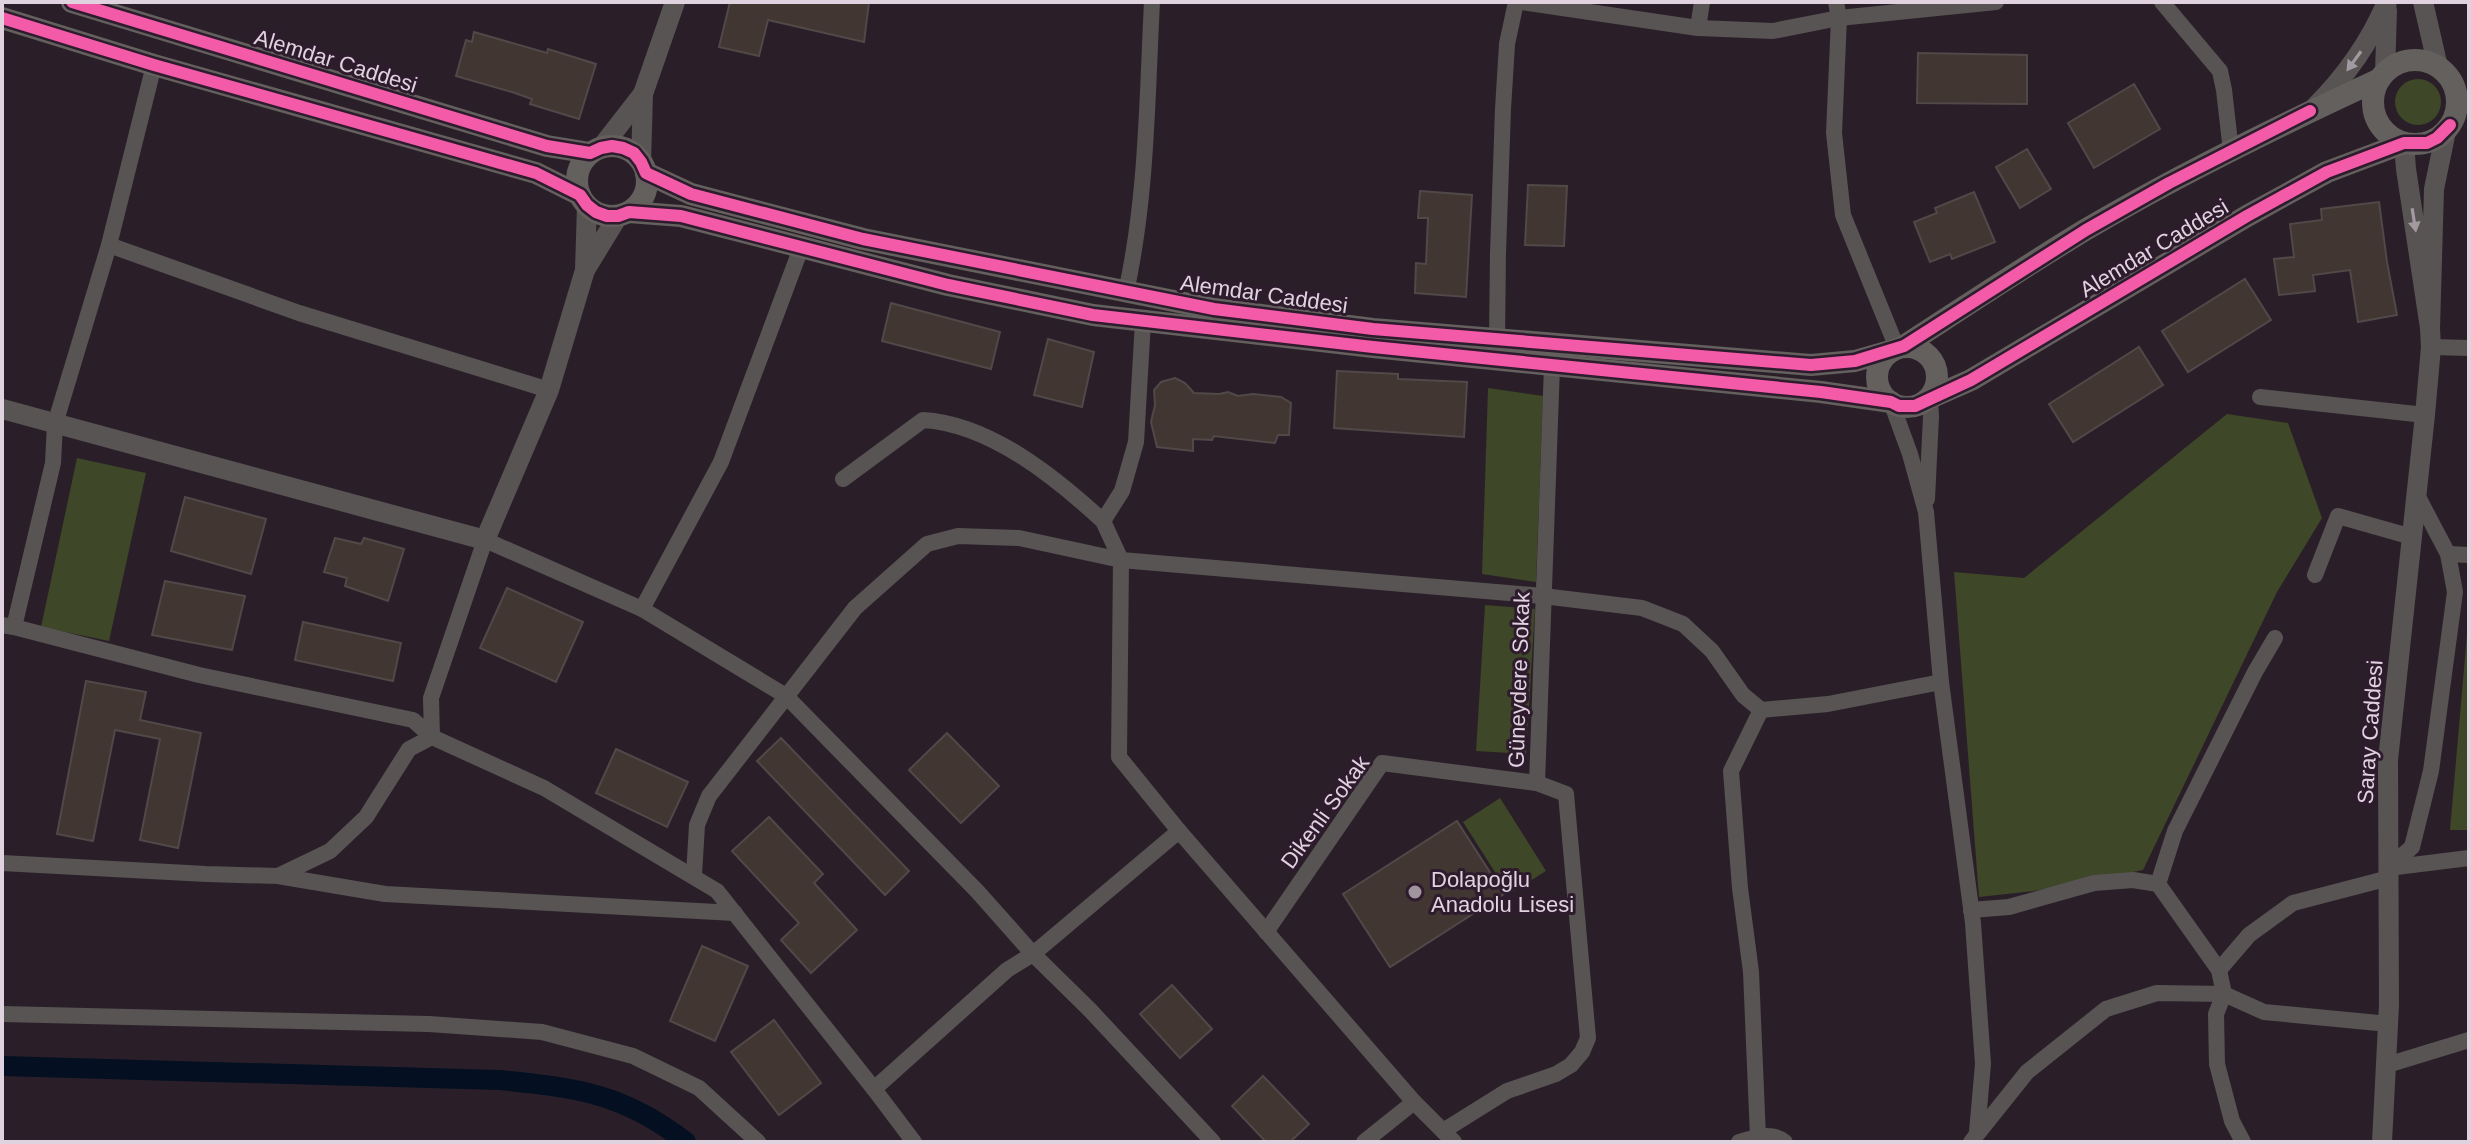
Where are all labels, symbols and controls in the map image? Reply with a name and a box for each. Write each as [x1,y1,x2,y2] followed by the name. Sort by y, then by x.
[252,24,420,98] street label: Alemdar Caddesi
[2347,50,2362,71] one-way arrow
[2075,194,2233,302] street label: Alemdar Caddesi
[2408,208,2420,233] one-way arrow
[1179,270,1349,318] street label: Alemdar Caddesi
[1503,591,1535,768] street label: Güneydere Sokak
[2352,659,2388,805] street label: Saray Caddesi
[1276,750,1375,873] street label: Dikenli Sokak
[1431,867,1574,917] place label: Dolapoğlu Anadolu Lisesi
[1406,883,1424,901] marker: Dolapoğlu Anadolu Lisesi

